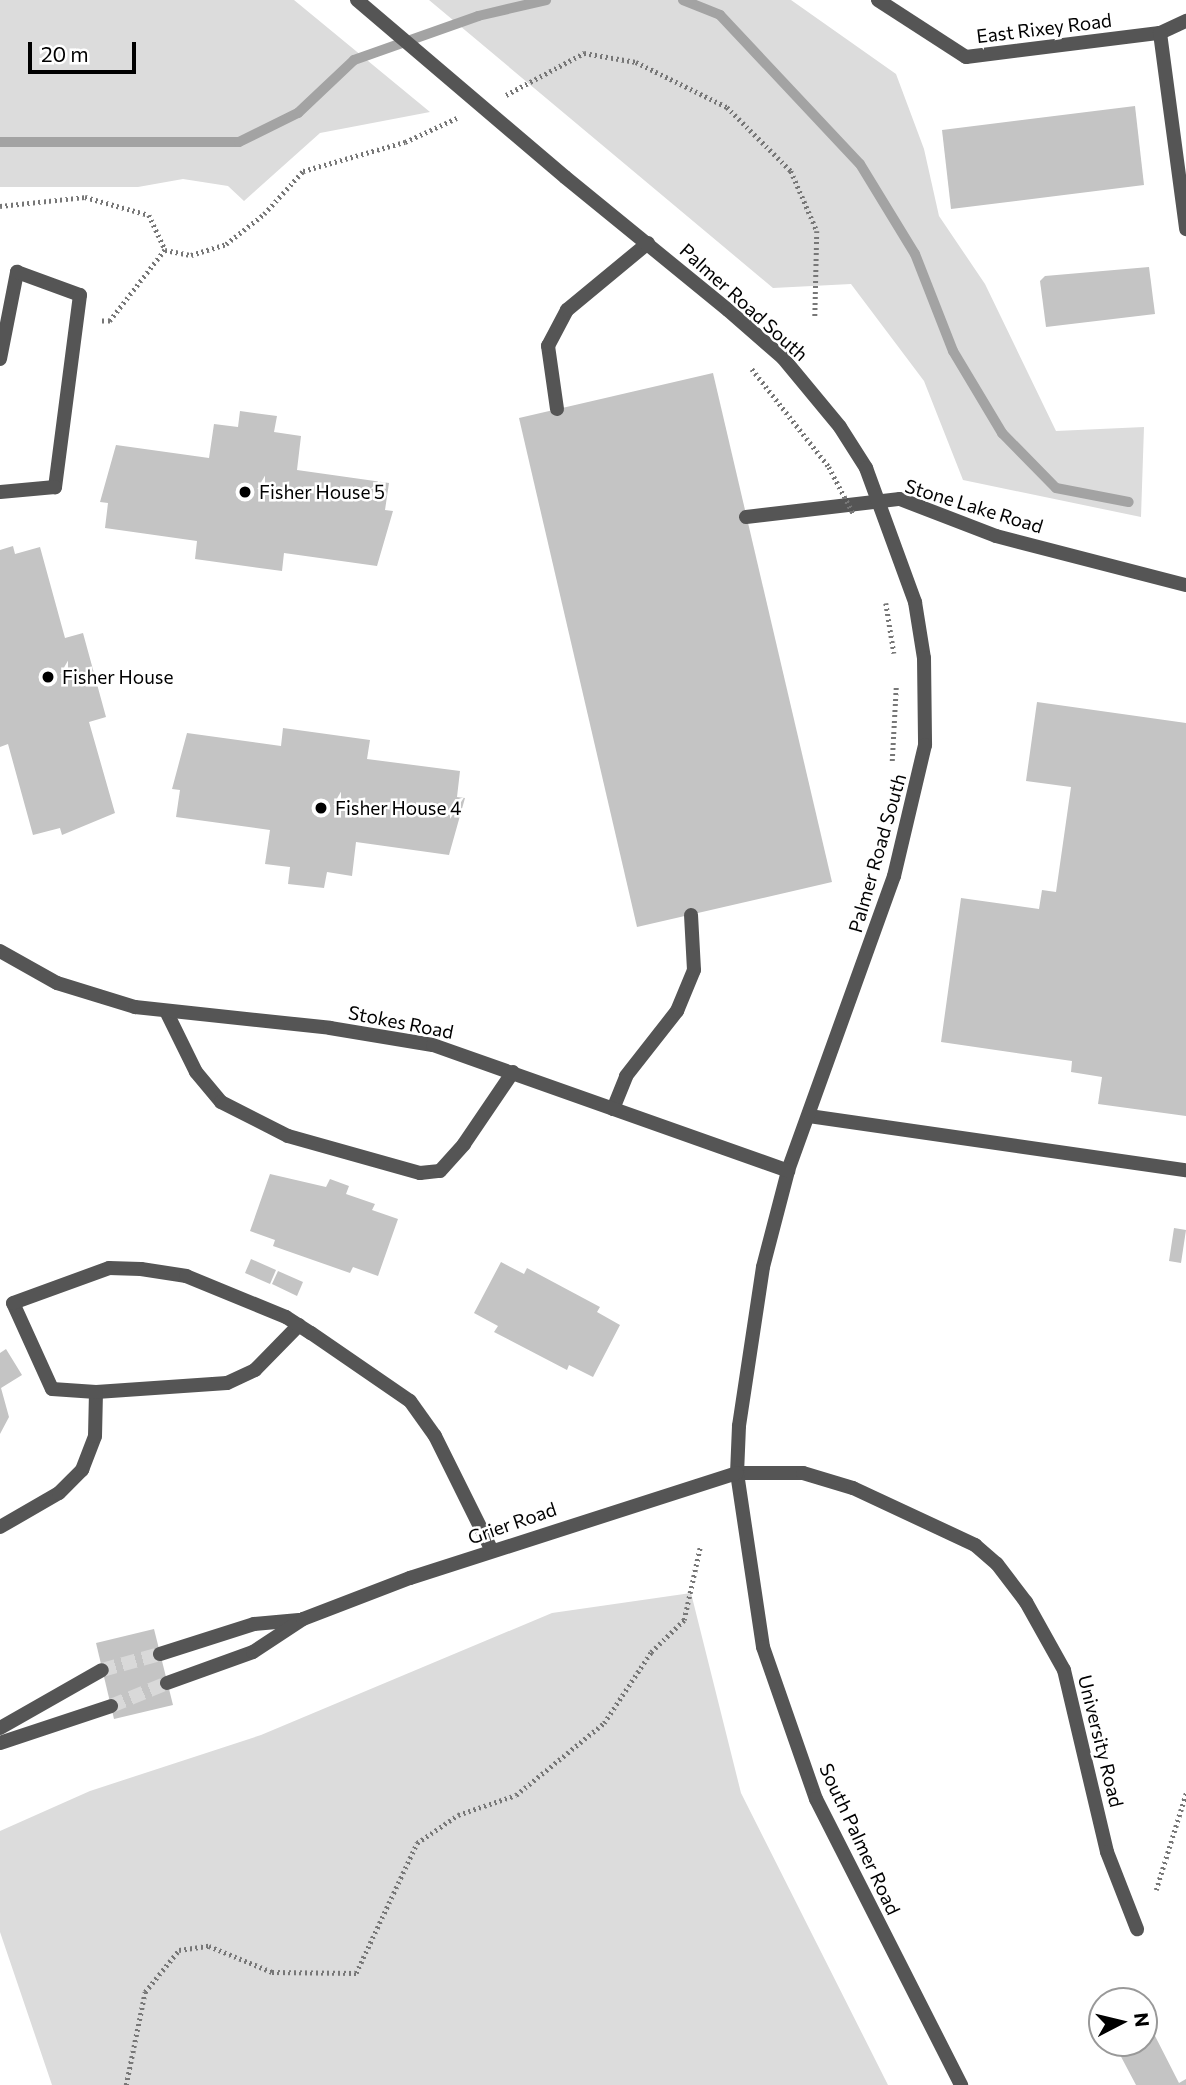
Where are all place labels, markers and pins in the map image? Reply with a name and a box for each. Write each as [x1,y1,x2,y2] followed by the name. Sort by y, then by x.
[259,481,385,503] place label: Fisher House 5
[237,484,253,500] marker: Fisher House 5
[62,666,173,688] place label: Fisher House
[40,669,56,685] marker: Fisher House
[335,797,461,819] place label: Fisher House 4
[313,800,329,816] marker: Fisher House 4

